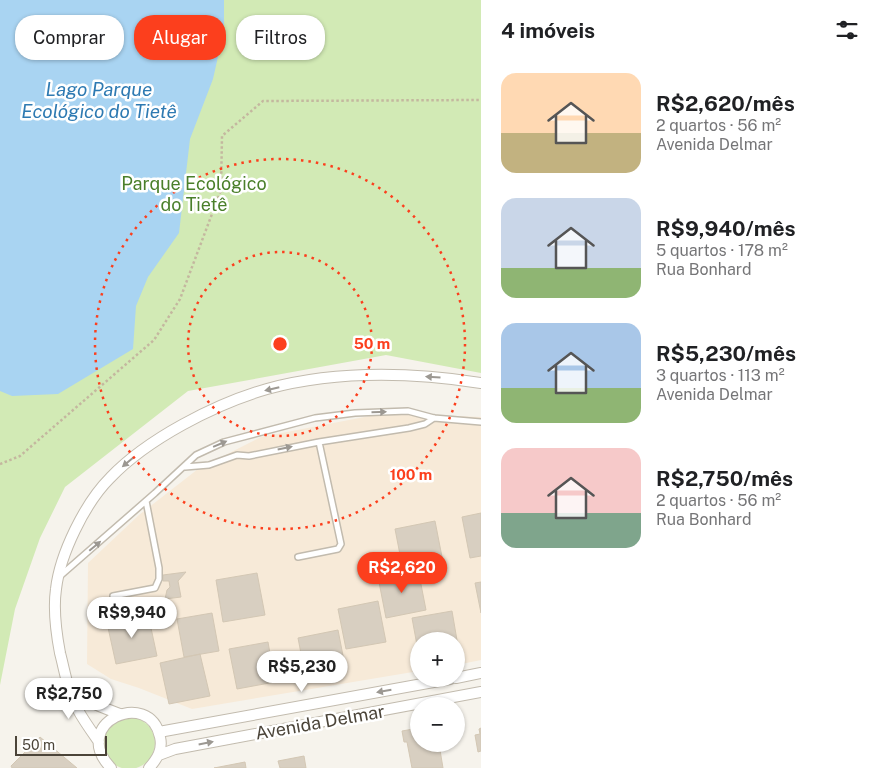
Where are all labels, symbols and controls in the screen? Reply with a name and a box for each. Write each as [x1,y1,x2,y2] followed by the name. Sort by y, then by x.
[15,15,124,60] chip: Comprar
[134,15,226,60] chip: Alugar
[236,15,325,60] chip: Filtros
[833,16,861,44] icon: filters
[501,18,595,43] text: 4 imóveis
[21,78,177,122] water label: Lago Parque Ecológico do Tietê
[656,91,795,116] text: R$2,620/mês
[541,93,601,153] icon: home
[656,116,781,135] text: 2 quartos · 56 m²
[656,135,773,154] text: Avenida Delmar
[121,173,267,215] park label: Parque Ecológico do Tietê
[656,216,796,241] text: R$9,940/mês
[541,218,601,278] icon: home
[656,241,788,260] text: 5 quartos · 178 m²
[656,260,752,279] text: Rua Bonhard
[271,335,289,353] centre of rings
[354,335,390,352] text: 50 m
[656,341,796,366] text: R$5,230/mês
[541,343,601,403] icon: home
[656,366,785,385] text: 3 quartos · 113 m²
[424,373,440,381] one-way arrow
[264,385,279,393] one-way arrow
[656,385,773,404] text: Avenida Delmar
[371,408,387,416] one-way arrow
[213,439,227,447] one-way arrow
[278,444,294,452] one-way arrow
[122,457,135,468] one-way arrow
[390,466,432,483] text: 100 m
[656,466,793,491] text: R$2,750/mês
[541,468,601,528] icon: home
[656,491,781,510] text: 2 quartos · 56 m²
[656,510,752,529] text: Rua Bonhard
[88,540,101,551] one-way arrow
[356,552,448,594] pin: R$2,620
[368,558,436,577] text: R$2,620
[86,596,178,639] pin: R$9,940
[98,603,166,622] text: R$9,940
[410,632,465,752] map controls
[410,632,465,687] button: +
[256,650,348,693] pin: R$5,230
[268,657,336,676] text: R$5,230
[23,678,115,720] pin: R$2,750
[36,684,102,703] text: R$2,750
[376,687,392,695] one-way arrow
[410,697,465,752] button: −
[254,700,386,744] street label: Avenida Delmar
[15,733,108,756] scale bar
[22,737,55,753] text: 50 m
[199,739,214,747] one-way arrow

